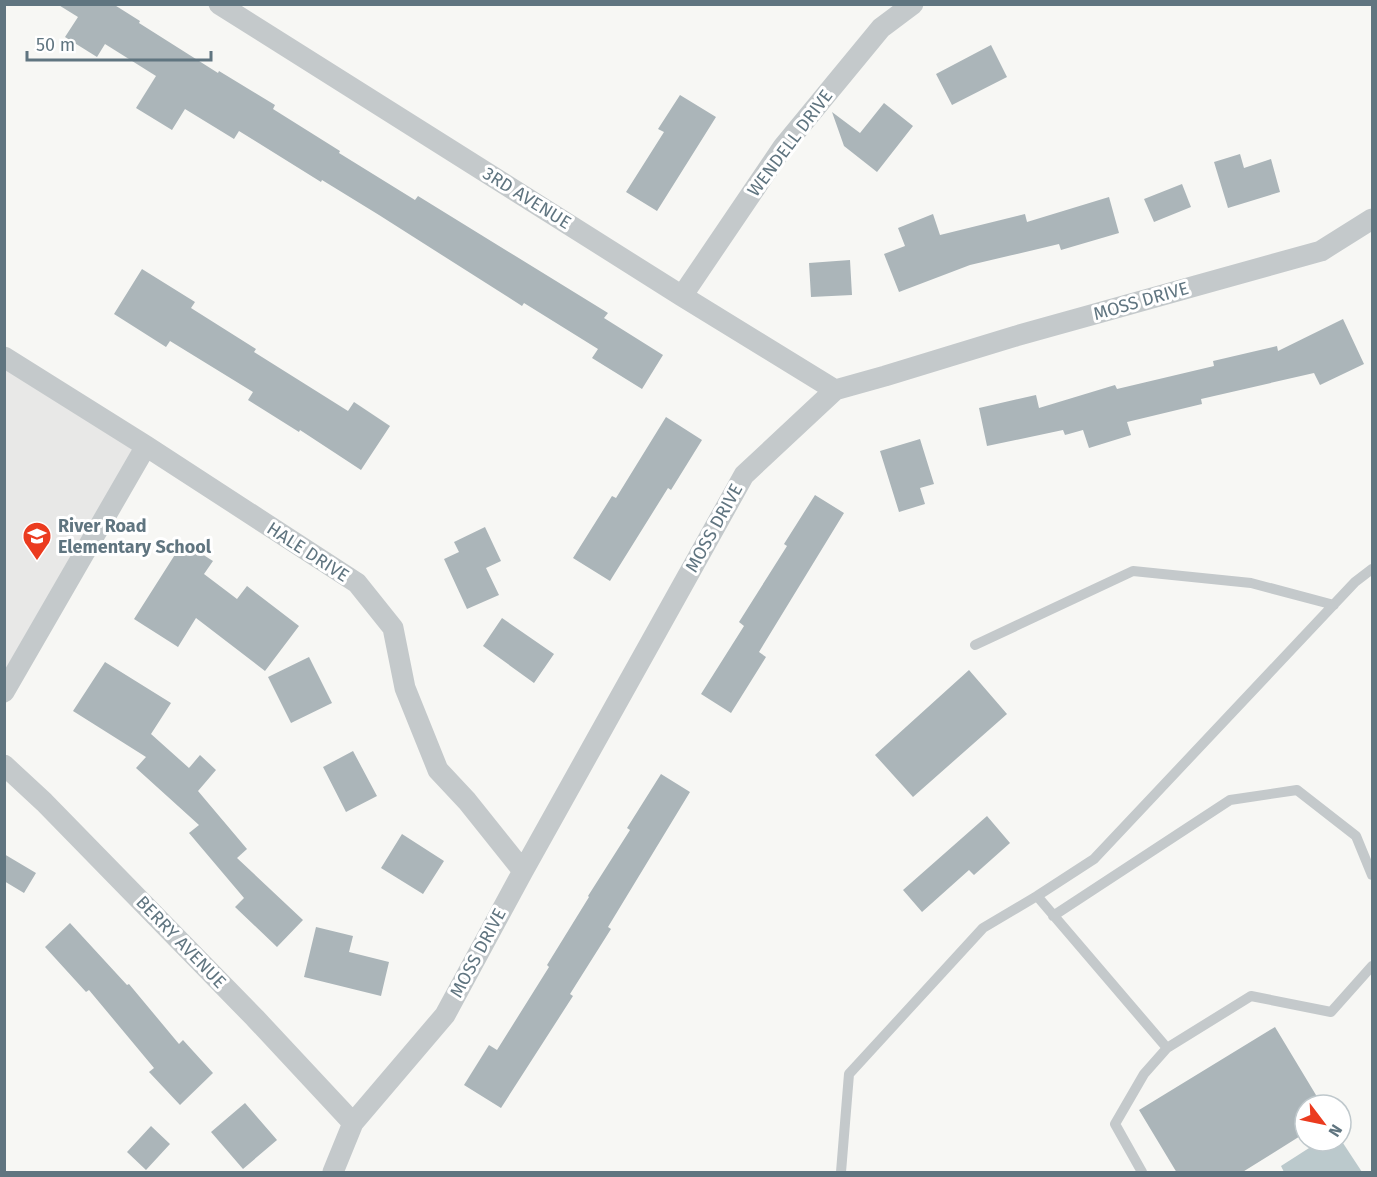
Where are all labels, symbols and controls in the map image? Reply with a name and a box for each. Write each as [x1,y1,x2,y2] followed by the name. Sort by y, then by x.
[27,24,212,62] scale bar
[36,34,75,56] text: 50 m
[743,85,837,201] street label: WENDELL DRIVE
[479,162,575,234] street label: 3RD AVENUE
[1091,277,1191,325] street label: MOSS DRIVE
[681,480,747,576] street label: MOSS DRIVE
[58,515,212,558] place label: River Road Elementary School
[263,517,353,587] street label: HALE DRIVE
[21,520,53,562] school or university icon: River Road Elementary School
[131,891,231,993] street label: BERRY AVENUE
[445,905,511,1001] street label: MOSS DRIVE
[1293,1093,1353,1153] north arrow
[1324,1121,1346,1140] text: N

